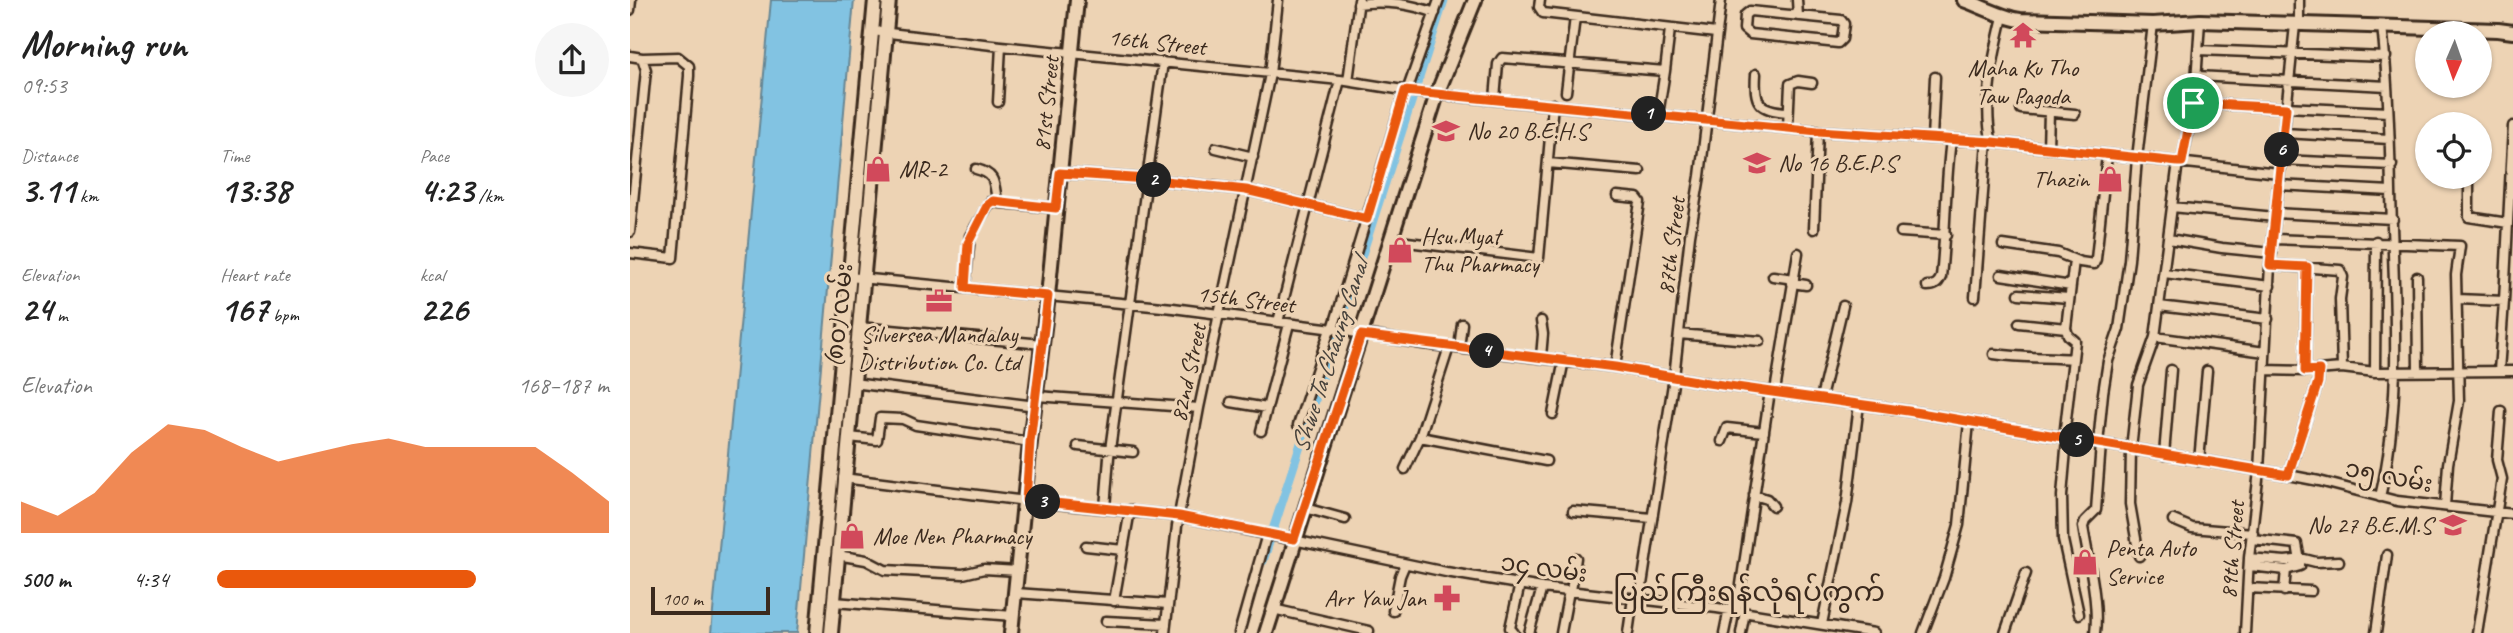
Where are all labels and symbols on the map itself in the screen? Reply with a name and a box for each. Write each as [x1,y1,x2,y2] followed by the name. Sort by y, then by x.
[2008,20,2038,50] temple icon: Maha Ku Tho Taw Pagoda
[2415,21,2492,98] north arrow
[1107,22,1209,62] street label: 16th Street
[1026,53,1066,153] street label: 81st Street
[1968,53,2080,111] place label: Maha Ku Tho Taw Pagoda
[2163,73,2223,133] pin
[1632,96,1666,132] pin: 1
[1431,116,1461,146] school or university icon: No 20 B.E.H.S
[1467,116,1592,146] place label: No 20 B.E.H.S
[2264,132,2300,168] pin: 6
[1742,148,1772,178] school or university icon: No 16 B.E.P.S
[1778,148,1901,178] place label: No 16 B.E.P.S
[863,154,893,184] shop icon: MR-2
[899,154,949,184] place label: MR-2
[1136,162,1172,198] pin: 2
[2033,164,2090,194] place label: Thazin
[2095,164,2125,194] shop icon: Thazin
[1650,193,1692,296] street label: 87th Street
[1421,221,1540,279] place label: Hsu Myat Thu Pharmacy
[1385,235,1415,265] shop icon: Hsu Myat Thu Pharmacy
[1283,247,1379,457] water label: Shwe Ta Chaung Canal
[818,261,859,369] street label: (၈၀) လမ်း
[1196,278,1299,320] street label: 15th Street
[924,286,954,316] office icon: Silversea Mandalay Distribution Co. Ltd
[858,319,1024,377] place label: Silversea Mandalay Distribution Co. Ltd
[1163,319,1213,425] street label: 82nd Street
[1470,334,1504,368] pin: 4
[2060,422,2094,458] pin: 5
[2342,452,2435,503] street label: ၁၅ လမ်း
[1026,484,1060,520] pin: 3
[2213,498,2251,600] street label: 89th Street
[2308,510,2436,540] place label: No 27 B.E.M.S
[2438,510,2468,540] school or university icon: No 27 B.E.M.S
[837,521,867,551] shop icon: Moe Nen Pharmacy
[873,521,1033,551] place label: Moe Nen Pharmacy
[2106,533,2198,591] place label: Penta Auto Service
[1498,546,1589,593] street label: ၁၄ လမ်း
[2070,547,2100,577] shop icon: Penta Auto Service
[1613,573,1885,614] district label: ပြည်ကြီးရန်လုံရပ်ကွက်
[1324,583,1427,613] place label: Arr Yaw Jan
[1432,583,1462,613] pharmacy icon: Arr Yaw Jan
[651,584,770,616] scale bar

